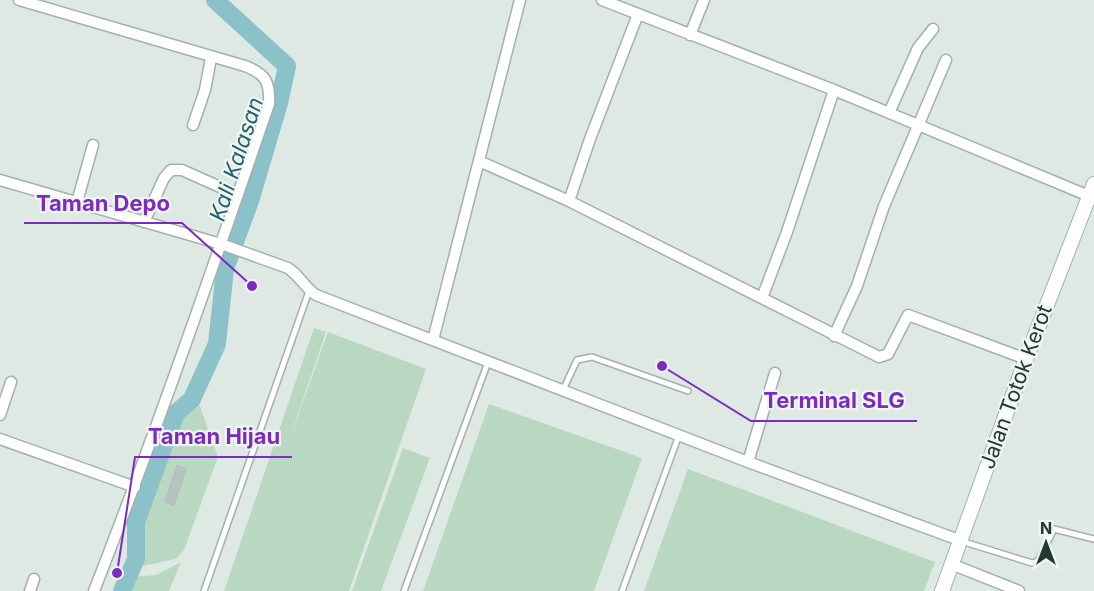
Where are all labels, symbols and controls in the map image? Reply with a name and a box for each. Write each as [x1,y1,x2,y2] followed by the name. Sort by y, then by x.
[204,94,268,224] water label: Kali Kalasan
[24,183,182,223] callout: Taman Depo
[36,190,170,216] text: Taman Depo
[974,301,1057,472] street label: Jalan Totok Kerot
[751,381,917,421] callout: Terminal SLG
[763,387,905,413] text: Terminal SLG
[135,417,292,457] callout: Taman Hijau
[148,423,280,449] text: Taman Hijau
[1016,513,1076,573] north arrow
[1040,518,1052,538] text: N

